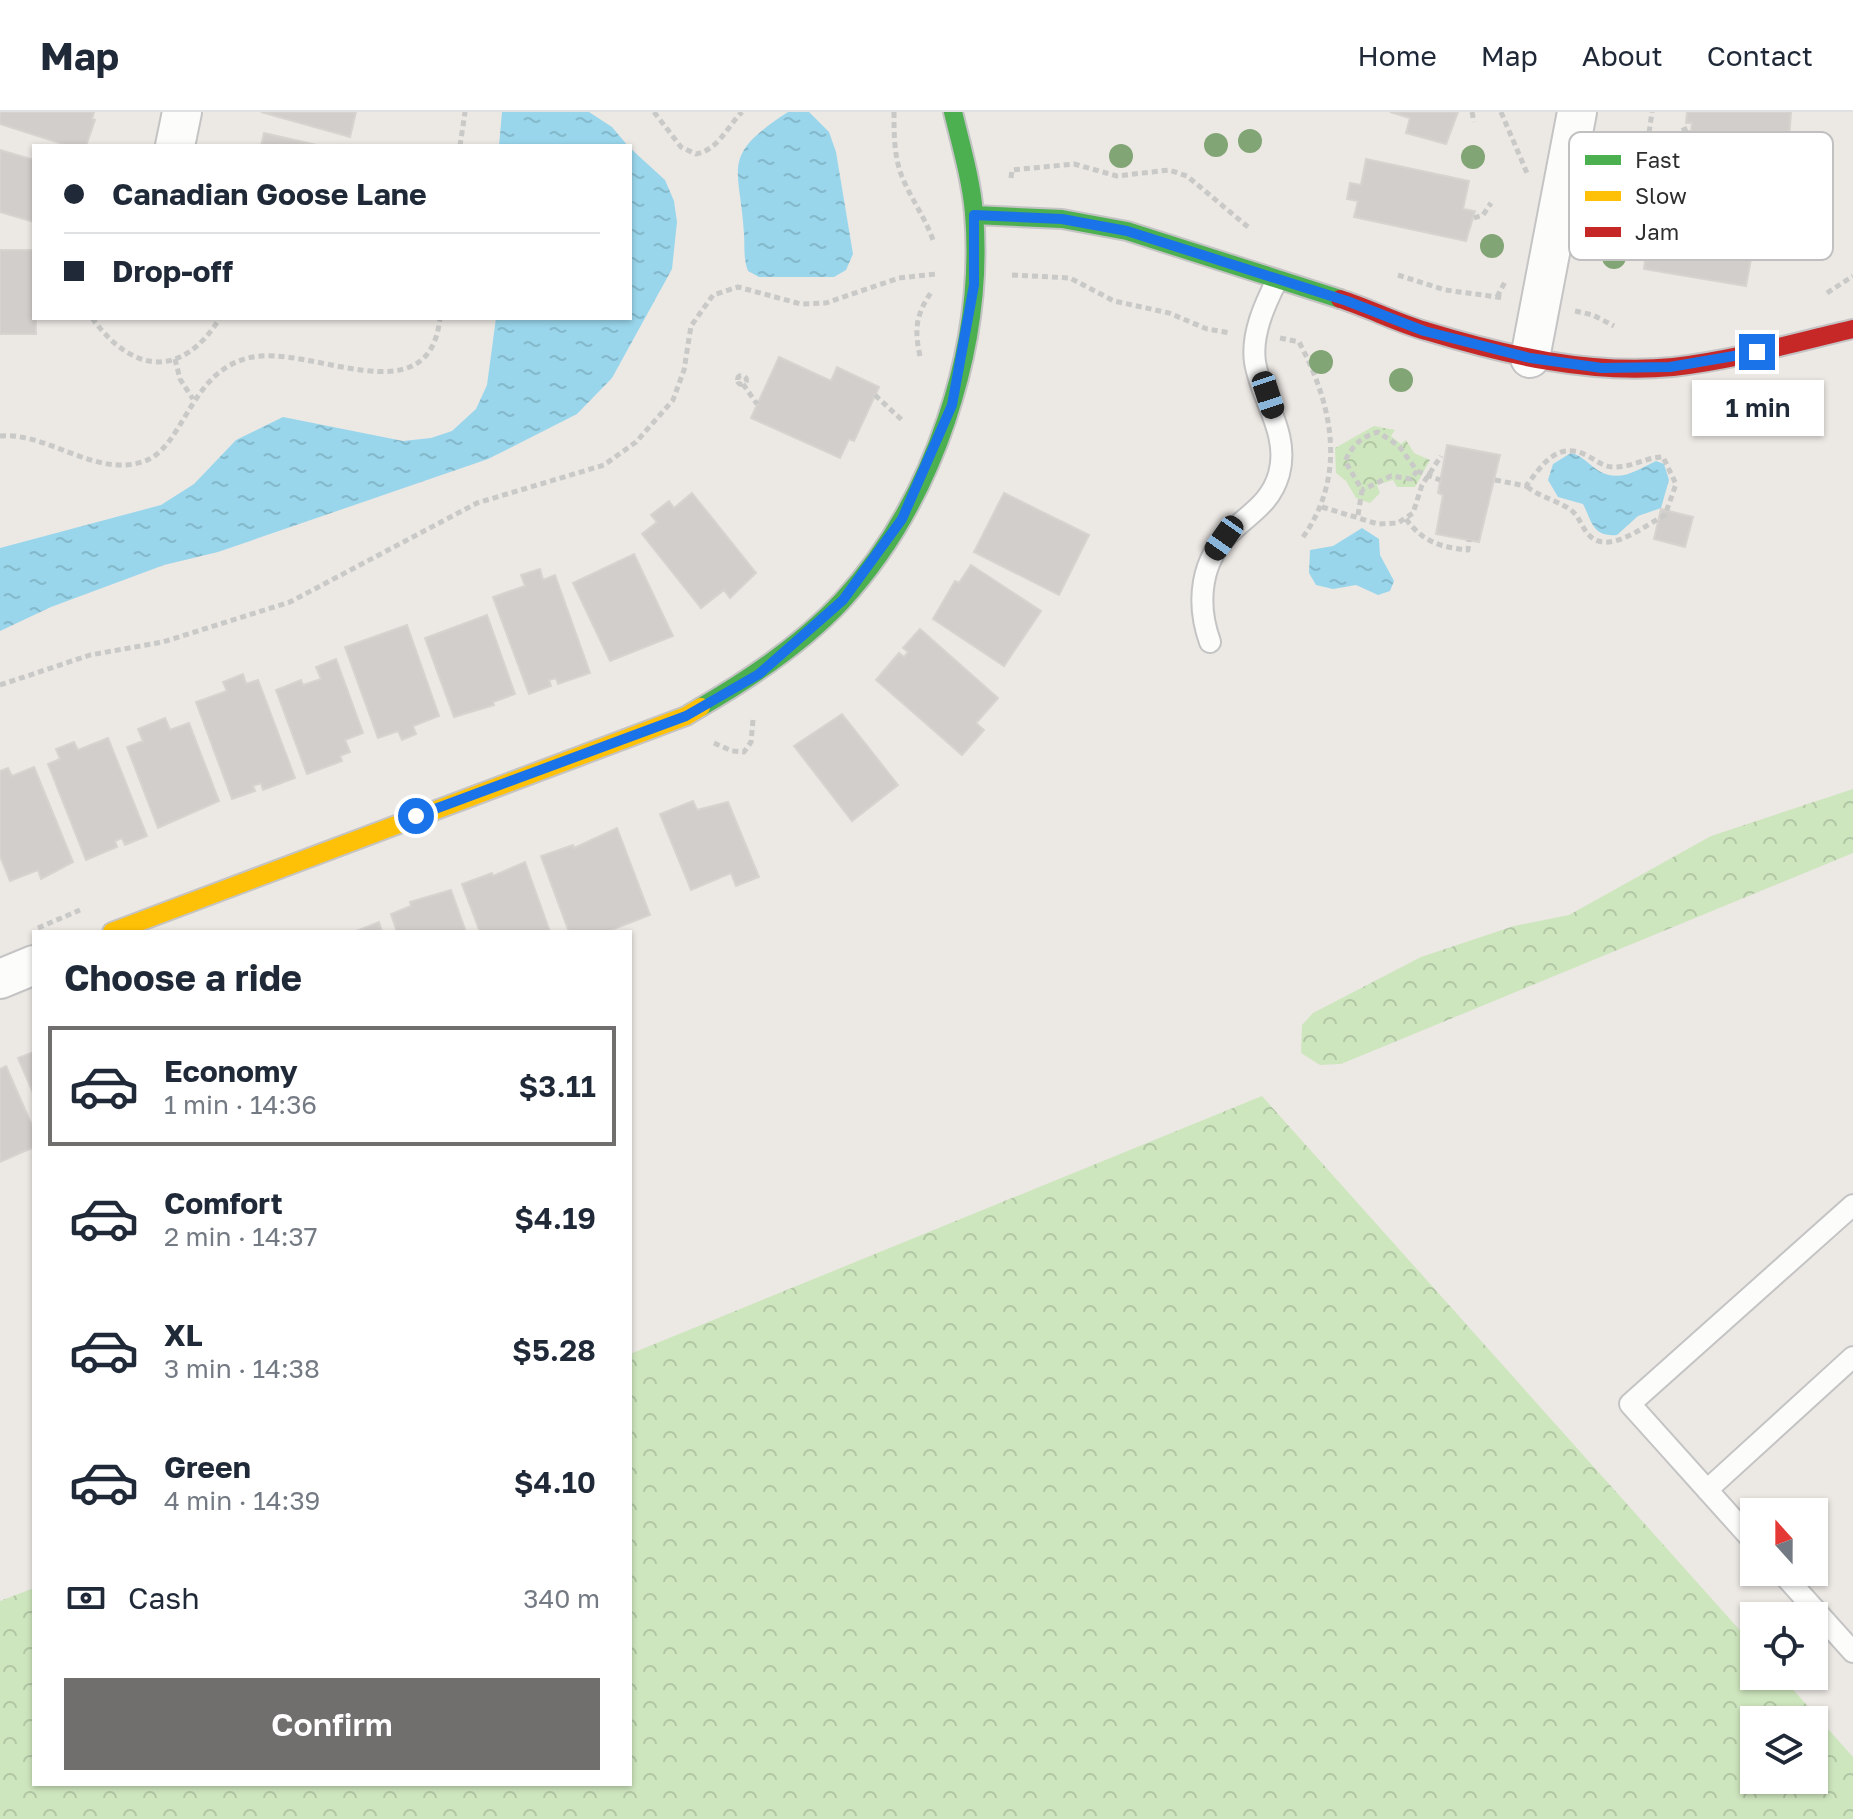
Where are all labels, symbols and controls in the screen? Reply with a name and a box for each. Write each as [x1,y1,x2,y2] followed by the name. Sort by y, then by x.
[40,33,119,78] text: Map
[1358,39,1437,72] text: Home
[1481,39,1538,72] text: Map
[1582,39,1663,72] text: About
[1707,39,1813,72] text: Contact
[1569,132,1833,260] legend
[1635,146,1681,173] text: Fast
[112,176,427,212] text: Canadian Goose Lane
[1635,182,1687,209] text: Slow
[1635,218,1679,245] text: Jam
[112,253,233,289] text: Drop-off
[1739,334,1775,370] route end
[1249,368,1287,422] car
[1691,380,1823,436] callout: 1 min
[1725,392,1791,423] text: 1 min
[1200,511,1248,565] car
[398,798,434,834] route start
[64,956,302,999] text: Choose a ride
[68,1050,140,1122] icon: car
[164,1053,298,1089] text: Economy
[519,1068,596,1104] text: $3.11
[164,1089,317,1120] text: 1 min · 14:36
[68,1182,140,1254] icon: car
[164,1185,283,1221] text: Comfort
[514,1200,596,1236] text: $4.19
[164,1221,318,1252] text: 2 min · 14:37
[68,1314,140,1386] icon: car
[164,1317,203,1353] text: XL
[512,1332,596,1368] text: $5.28
[164,1353,320,1384] text: 3 min · 14:38
[68,1446,140,1518] icon: car
[164,1449,251,1485] text: Green
[514,1464,596,1500] text: $4.10
[164,1485,320,1516] text: 4 min · 14:39
[1740,1498,1828,1586] north arrow
[1740,1498,1828,1794] map controls
[64,1576,108,1620] icon: cash
[128,1580,200,1616] text: Cash
[523,1583,600,1614] text: 340 m
[1740,1602,1828,1690] button: locate
[64,1678,600,1770] button: Confirm
[1740,1706,1828,1794] button: layers

